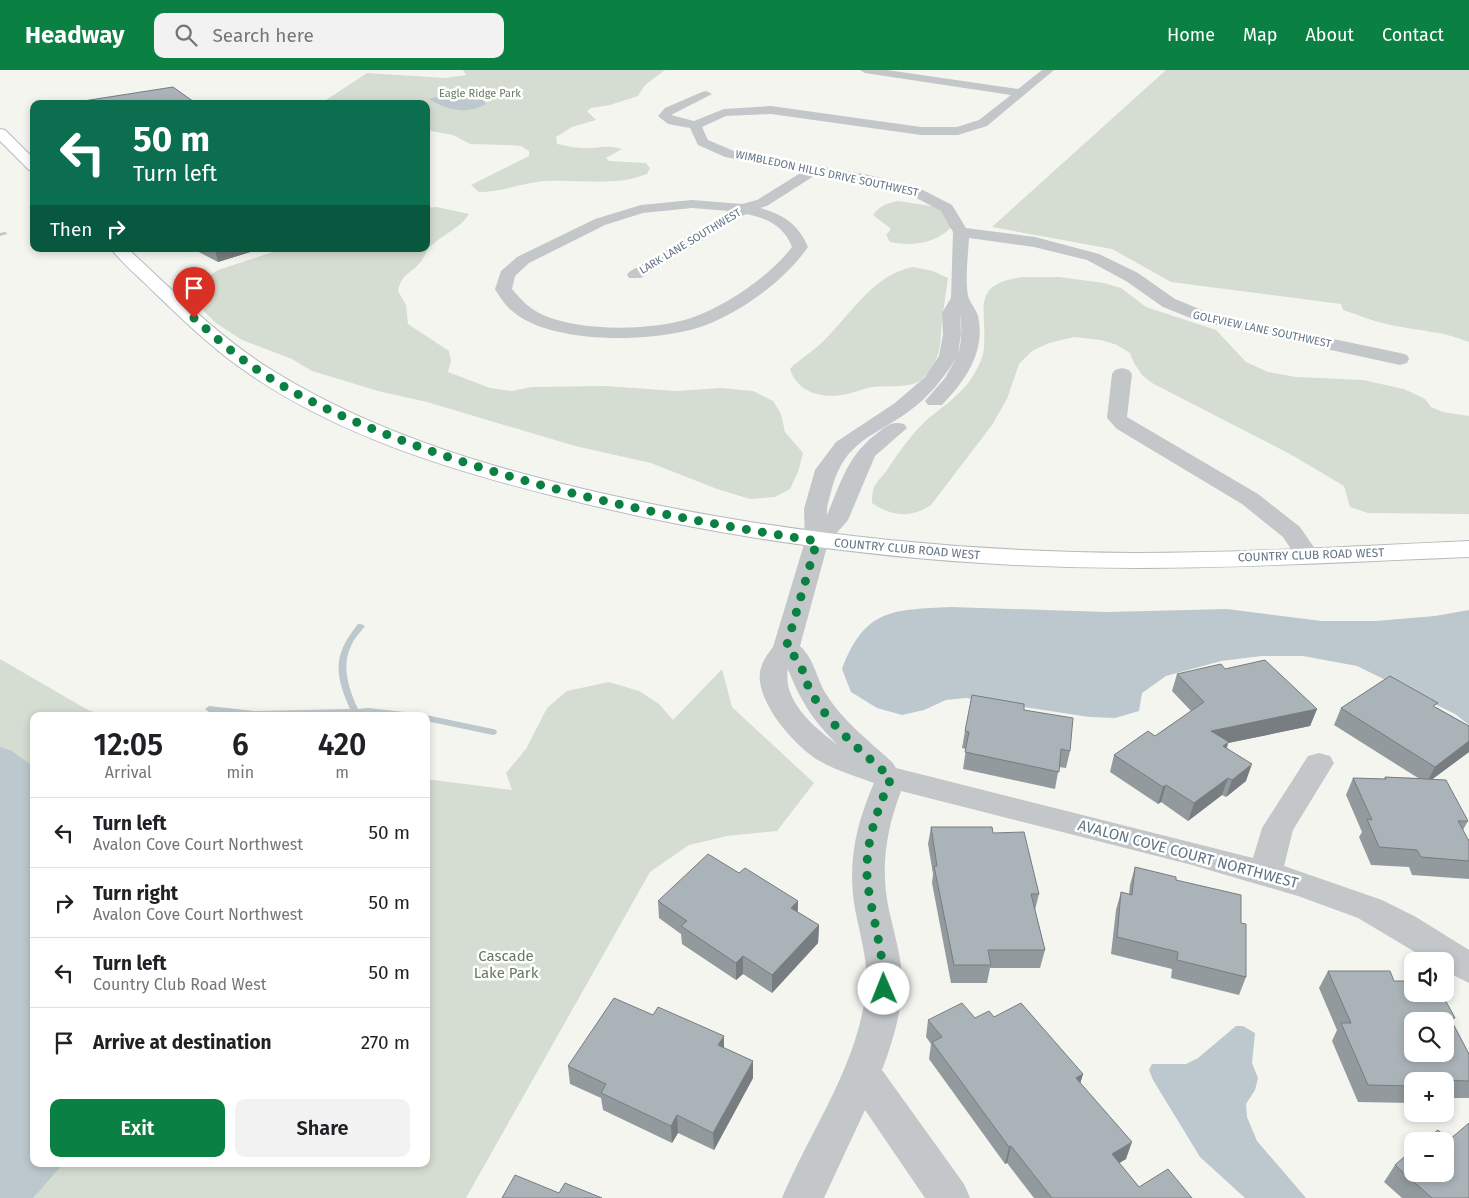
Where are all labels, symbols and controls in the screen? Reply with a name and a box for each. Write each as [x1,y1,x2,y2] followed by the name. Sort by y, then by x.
[154,13,504,58] search box
[25,21,124,49] text: Headway
[172,21,200,49] icon: search
[212,24,314,47] text: Search here
[1167,24,1215,46] text: Home
[1243,24,1277,46] text: Map
[1305,24,1354,46] text: About
[1382,24,1444,46] text: Contact
[439,87,521,100] park label: Eagle Ridge Park
[133,118,210,160] text: 50 m
[50,120,115,185] icon: left
[734,148,920,199] street label: WIMBLEDON HILLS DRIVE SOUTHWEST
[133,160,217,187] text: Turn left
[637,206,744,277] street label: LARK LANE SOUTHWEST
[102,215,130,243] icon: right
[50,218,92,241] text: Then
[173,267,215,318] pin
[180,274,208,302] icon: arrive
[1192,308,1333,351] street label: GOLFVIEW LANE SOUTHWEST
[833,536,981,562] street label: COUNTRY CLUB ROAD WEST
[1238,545,1385,565] street label: COUNTRY CLUB ROAD WEST
[94,727,163,763] text: 12:05
[232,727,249,763] text: 6
[318,727,366,763] text: 420
[105,763,152,782] text: Arrival
[226,763,254,782] text: min
[335,763,349,782] text: m
[93,812,167,835] text: Turn left
[1076,816,1300,892] street label: AVALON COVE COURT NORTHWEST
[50,819,78,847] icon: left
[369,821,410,844] text: 50 m
[93,835,303,854] text: Avalon Cove Court Northwest
[93,882,178,905] text: Turn right
[50,889,78,917] icon: right
[369,891,410,914] text: 50 m
[93,905,303,924] text: Avalon Cove Court Northwest
[474,947,539,982] park label: Cascade Lake Park
[93,952,167,975] text: Turn left
[1404,952,1454,1182] map controls
[1404,952,1454,1002] button: sound
[50,959,78,987] icon: left
[369,961,410,984] text: 50 m
[857,962,909,1014] position arrow
[93,975,266,994] text: Country Club Road West
[1404,1012,1454,1062] button: search
[50,1029,78,1057] icon: arrive
[93,1031,272,1054] text: Arrive at destination
[361,1031,410,1054] text: 270 m
[1404,1072,1454,1122] button: +
[50,1099,225,1157] button: Exit
[235,1099,410,1157] button: Share
[1404,1132,1454,1182] button: −

